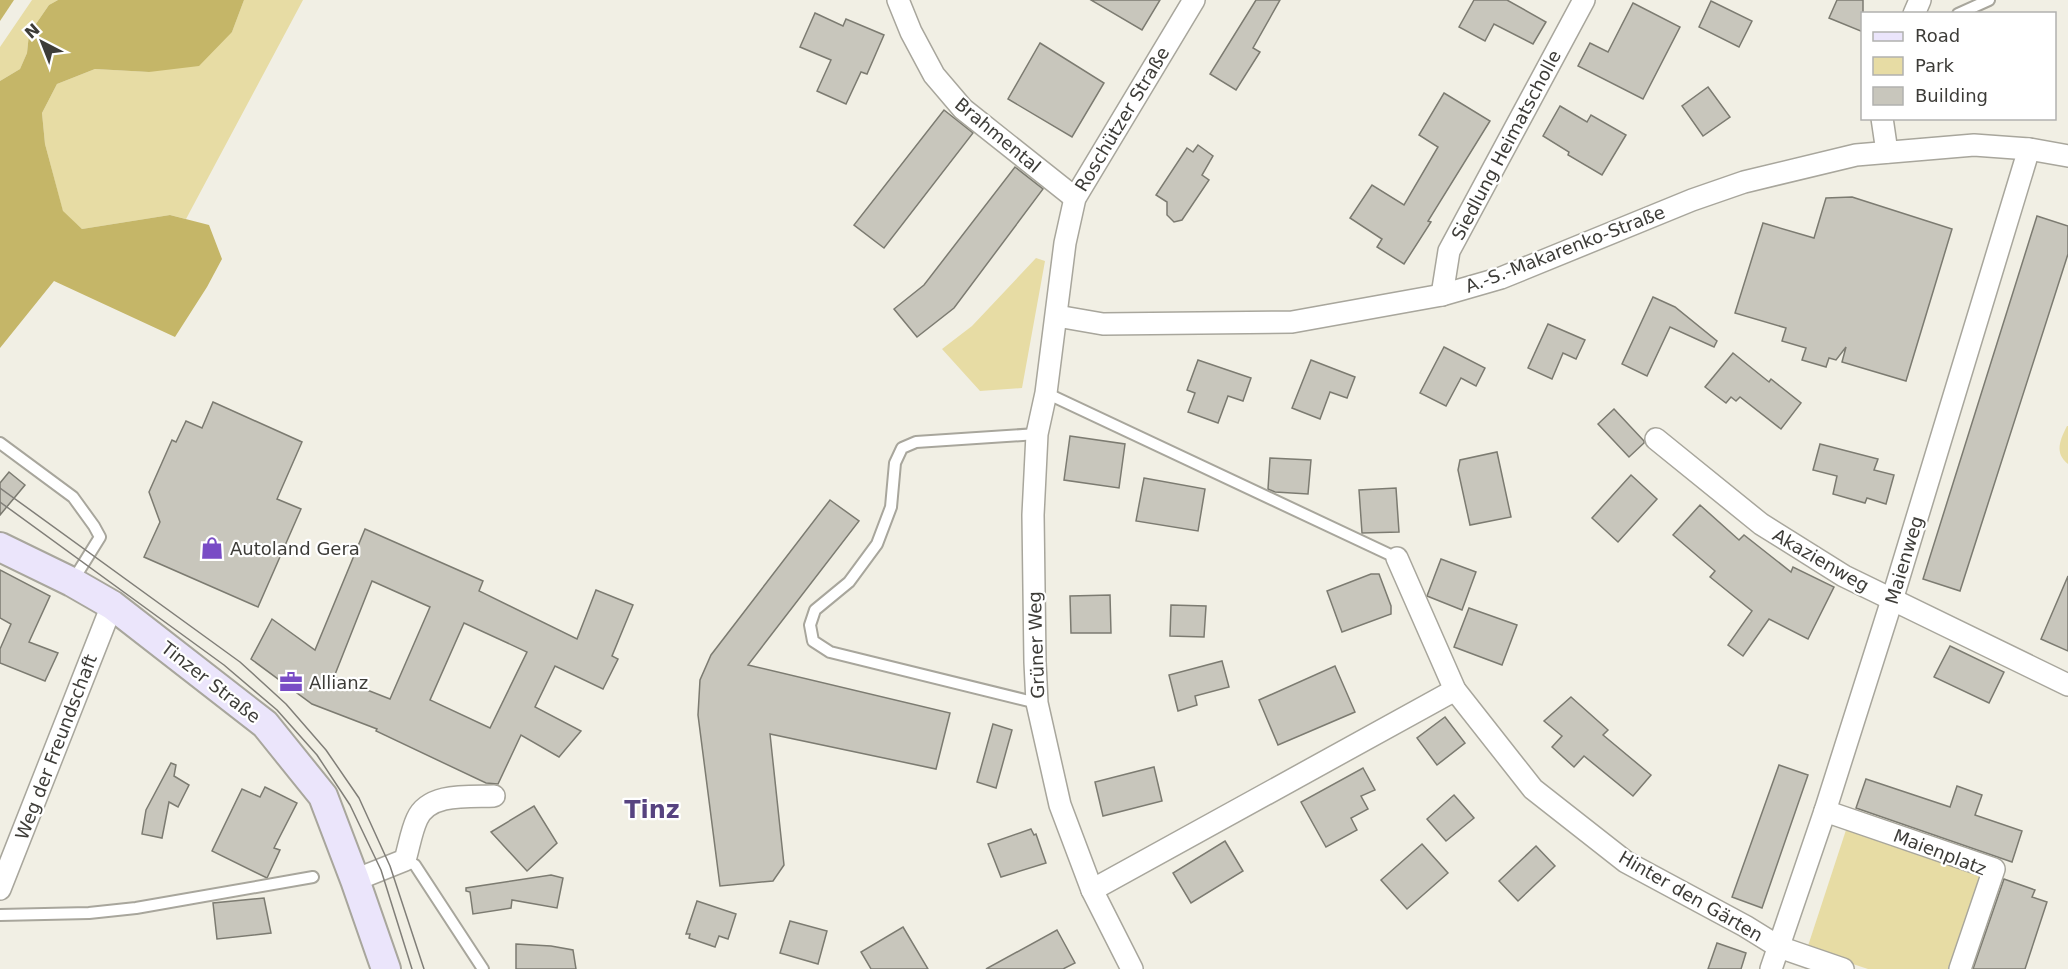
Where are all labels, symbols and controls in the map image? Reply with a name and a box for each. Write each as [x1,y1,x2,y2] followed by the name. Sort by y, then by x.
[12,12,72,72] north arrow
[1861,12,2056,120] legend
[21,20,44,43] text: N
[1915,25,1960,46] text: Road
[1071,43,1173,195] street label: Roschützer Straße
[1447,47,1565,243] street label: Siedlung Heimatscholle
[1915,55,1954,76] text: Park
[1915,85,1988,106] text: Building
[951,93,1045,177] street label: Brahmental
[1462,201,1668,297] street label: A.-S.-Makarenko-Straße
[1881,513,1927,607] street label: Maienweg
[1769,524,1873,596] street label: Akazienweg
[199,535,225,561] shop icon: Autoland Gera
[230,538,360,559] place label: Autoland Gera
[1024,591,1048,699] street label: Grüner Weg
[157,636,265,727] street label: Tinzer Straße
[11,651,101,843] street label: Weg der Freundschaft
[278,669,304,695] office icon: Allianz
[309,672,368,693] place label: Allianz
[624,796,680,824] district label: Tinz
[1890,825,1990,879] street label: Maienplatz
[1615,846,1767,946] street label: Hinter den Gärten

